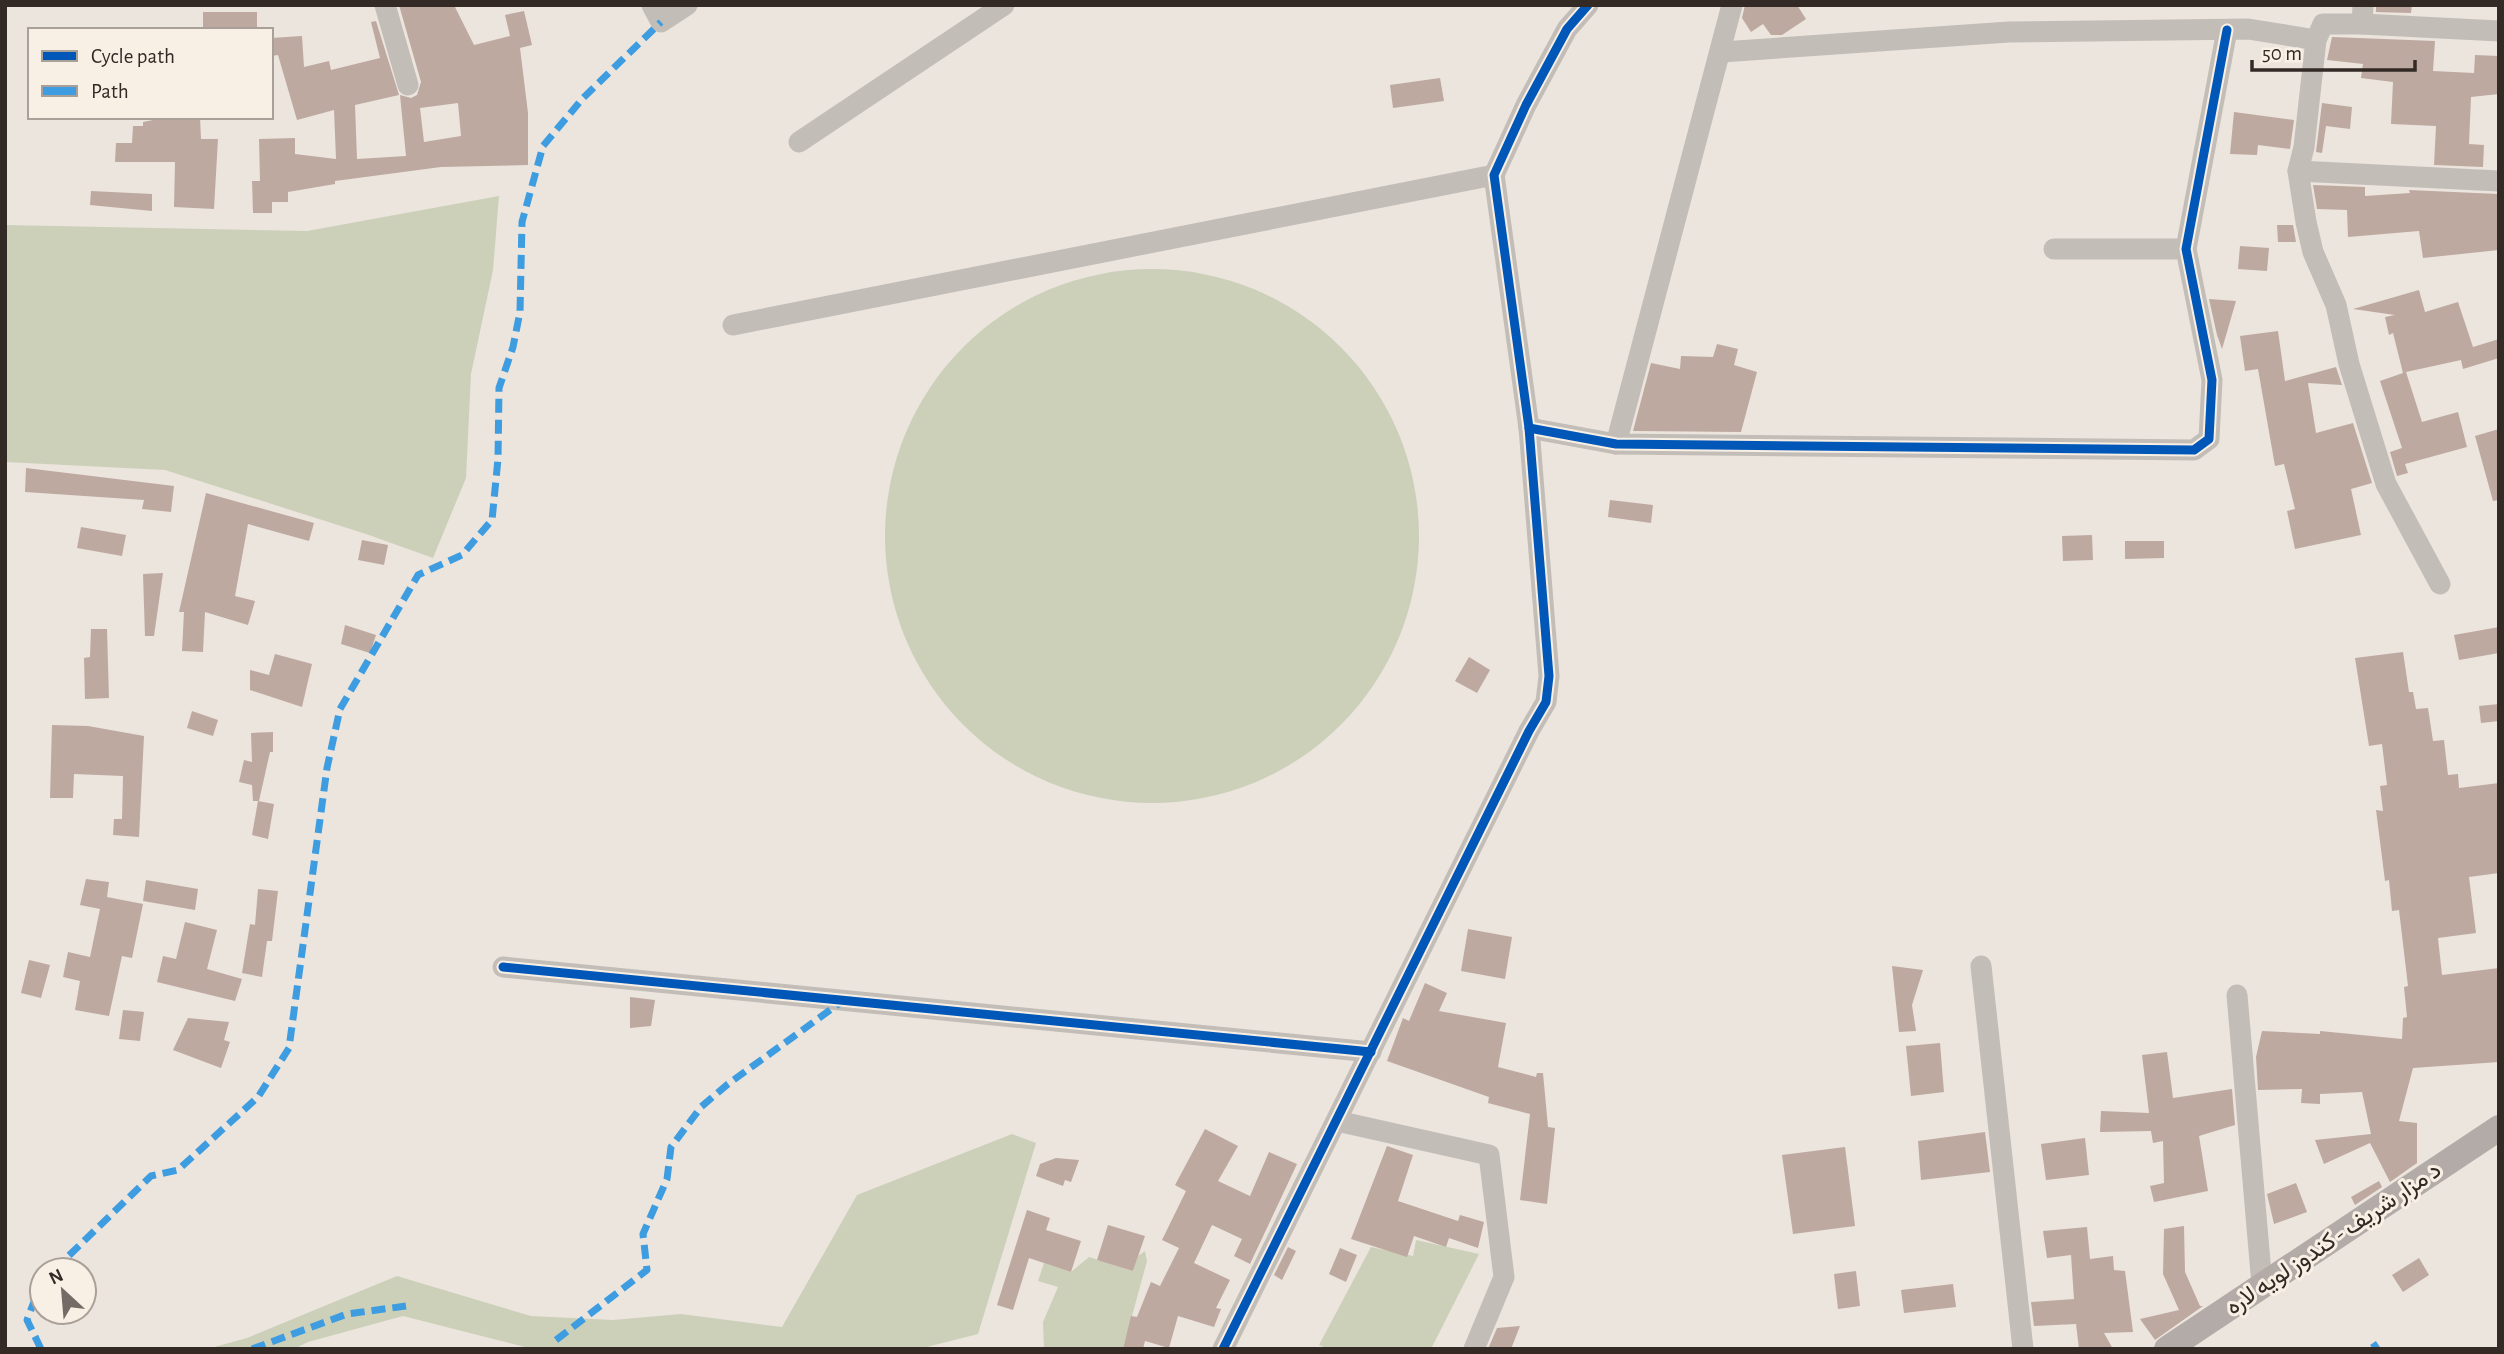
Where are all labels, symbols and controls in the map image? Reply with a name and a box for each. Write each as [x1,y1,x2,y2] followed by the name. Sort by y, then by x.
[28,28,273,119] legend
[2252,28,2415,72] scale bar
[2262,43,2302,64] text: 50 m
[91,46,175,67] text: Cycle path
[91,81,129,102] text: Path
[2222,1158,2447,1321] street label: د مزار شریف - کندوز لویه لاره
[28,1256,98,1326] north arrow
[46,1266,66,1289] text: N

